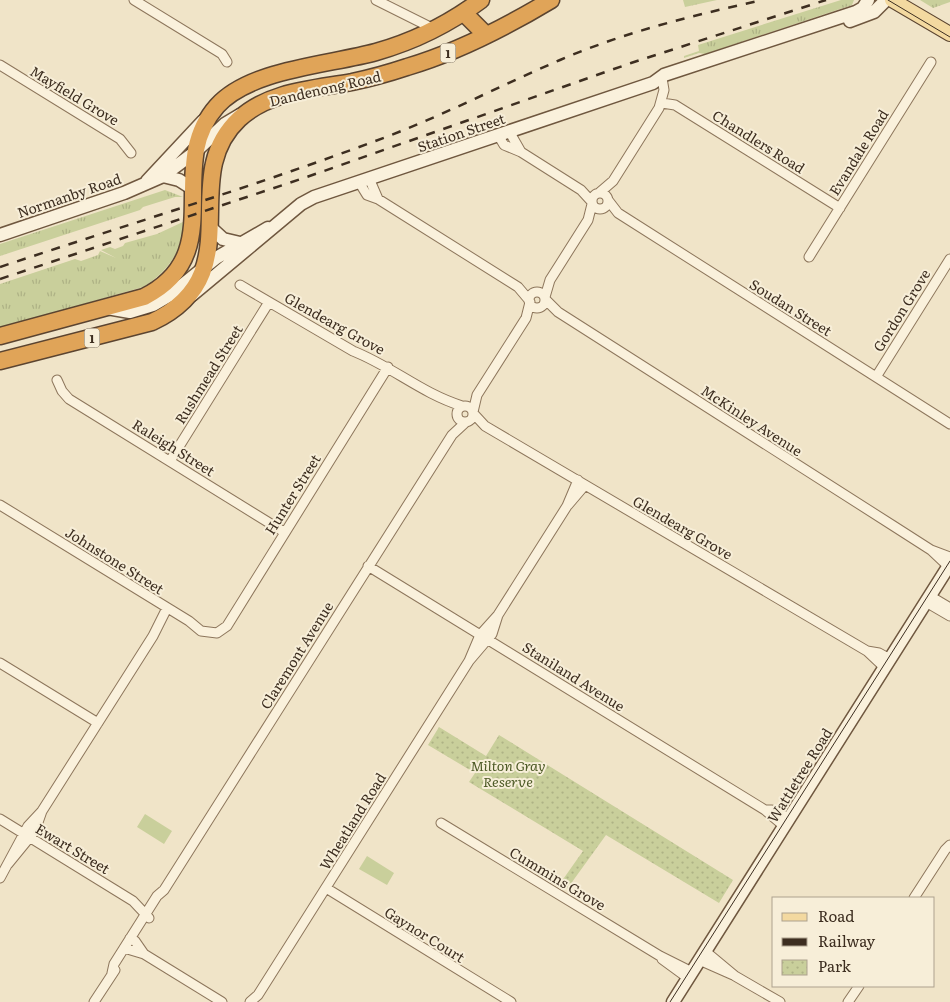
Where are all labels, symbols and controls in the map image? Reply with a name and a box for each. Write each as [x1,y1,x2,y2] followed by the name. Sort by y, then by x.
[440,44,456,62] road number: 1
[27,60,123,130] street label: Mayfield Grove
[267,65,383,111] street label: Dandenong Road
[709,105,809,178] street label: Chandlers Road
[824,105,893,199] street label: Evandale Road
[415,108,508,156] street label: Station Street
[14,168,124,222] street label: Normanby Road
[868,265,934,355] street label: Gordon Grove
[746,274,836,340] street label: Soudan Street
[281,287,389,359] street label: Glendearg Grove
[169,320,247,427] street label: Rushmead Street
[84,328,100,348] road number: 1
[698,380,806,460] street label: McKinley Avenue
[129,414,219,481] street label: Raleigh Street
[259,450,325,538] street label: Hunter Street
[630,490,736,564] street label: Glendearg Grove
[62,522,168,599] street label: Johnstone Street
[255,597,337,713] street label: Claremont Avenue
[519,637,629,715] street label: Staniland Avenue
[762,723,836,826] street label: Wattletree Road
[471,755,545,791] park label: Milton Gray Reserve
[314,768,390,873] street label: Wheatland Road
[32,818,114,878] street label: Ewart Street
[506,841,610,915] street label: Cummins Grove
[772,897,935,987] legend
[381,901,469,967] street label: Gaynor Court
[818,904,854,927] text: Road
[818,929,876,952] text: Railway
[818,954,852,977] text: Park

